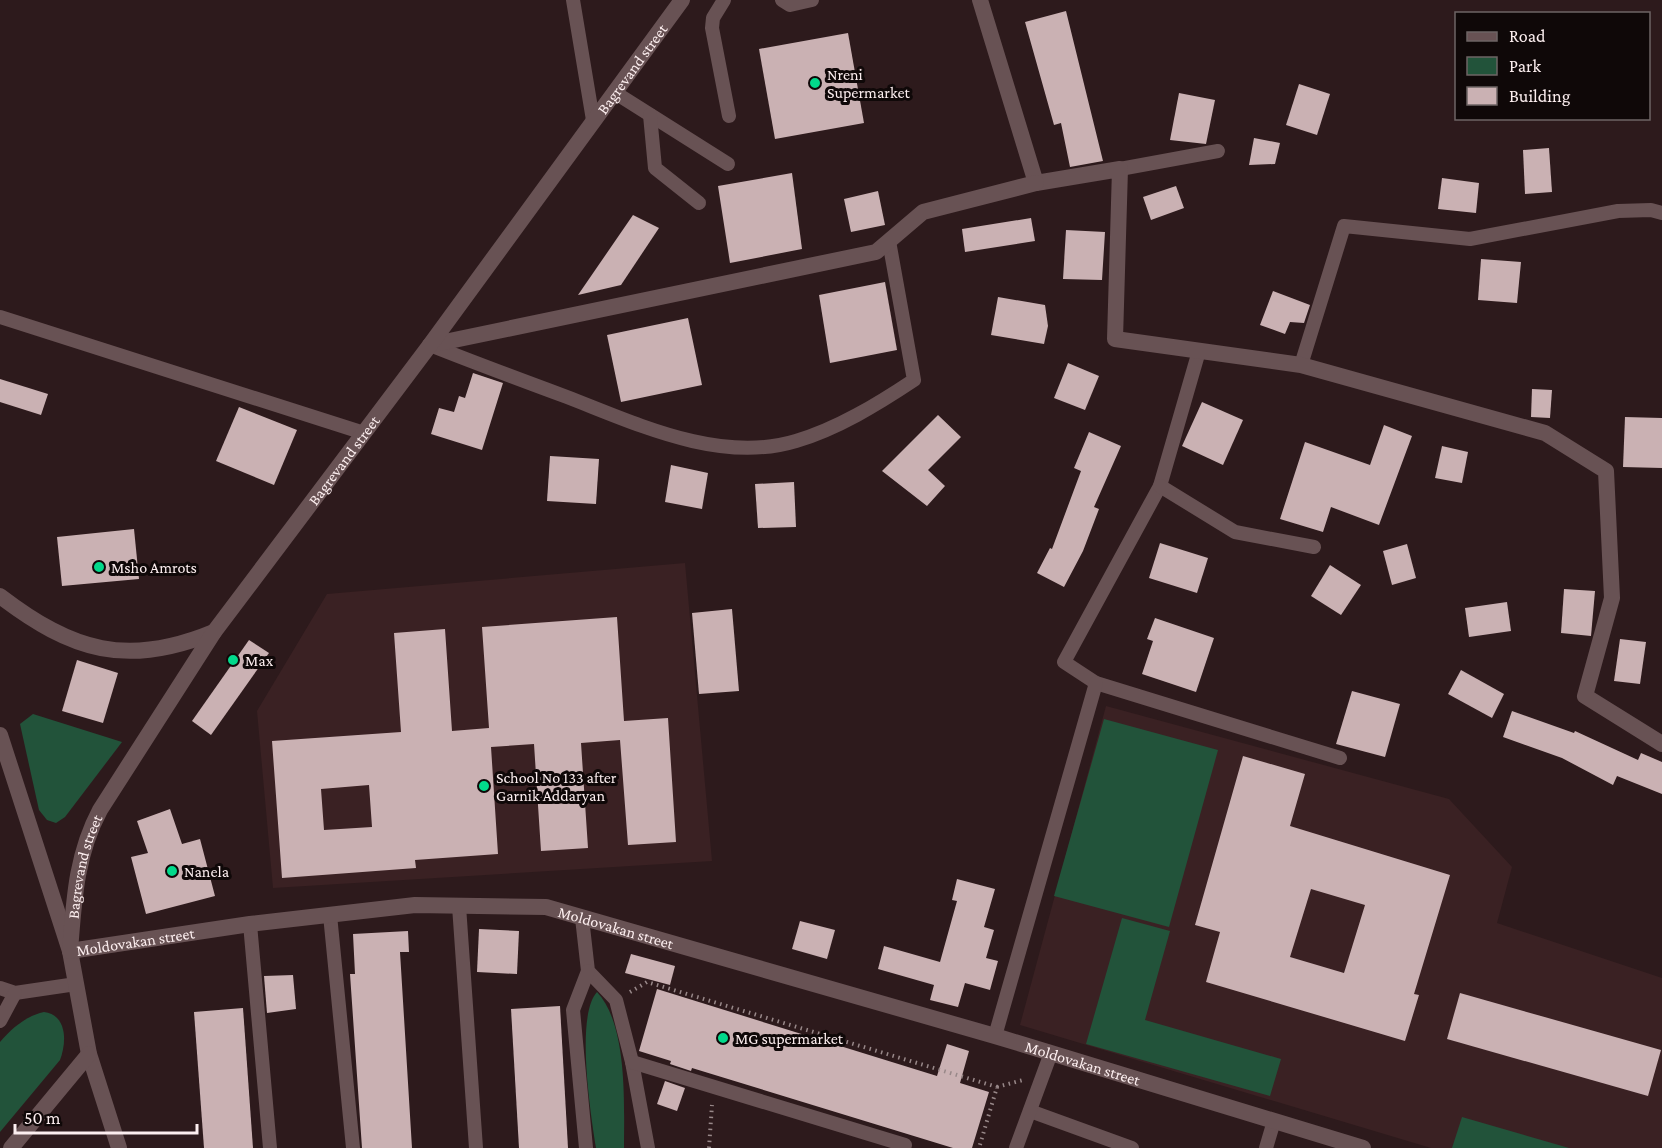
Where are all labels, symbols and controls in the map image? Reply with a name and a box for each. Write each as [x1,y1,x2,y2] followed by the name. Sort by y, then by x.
[1455,12,1650,120] legend
[594,20,671,117] street label: Bagrevand street
[1509,26,1546,46] text: Road
[1509,56,1541,76] text: Park
[827,66,910,102] place label: Nreni Supermarket
[808,76,822,90] marker: Nreni Supermarket
[1509,86,1571,106] text: Building
[305,412,383,508] street label: Bagrevand street
[111,559,197,576] place label: Msho Amrots
[92,560,106,574] marker: Msho Amrots
[245,652,274,669] place label: Max
[226,653,240,667] marker: Max
[496,769,617,805] place label: School No 133 after Garnik Addaryan
[477,779,491,793] marker: School No 133 after Garnik Addaryan
[65,811,106,920] street label: Bagrevand street
[184,863,230,880] place label: Nanela
[165,864,179,878] marker: Nanela
[556,903,676,952] street label: Moldovakan street
[75,924,196,959] street label: Moldovakan street
[735,1030,844,1048] place label: MG supermarket
[716,1031,730,1045] marker: MG supermarket
[1023,1038,1143,1089] street label: Moldovakan street
[15,1097,196,1135] scale bar
[24,1108,61,1128] text: 50 m

